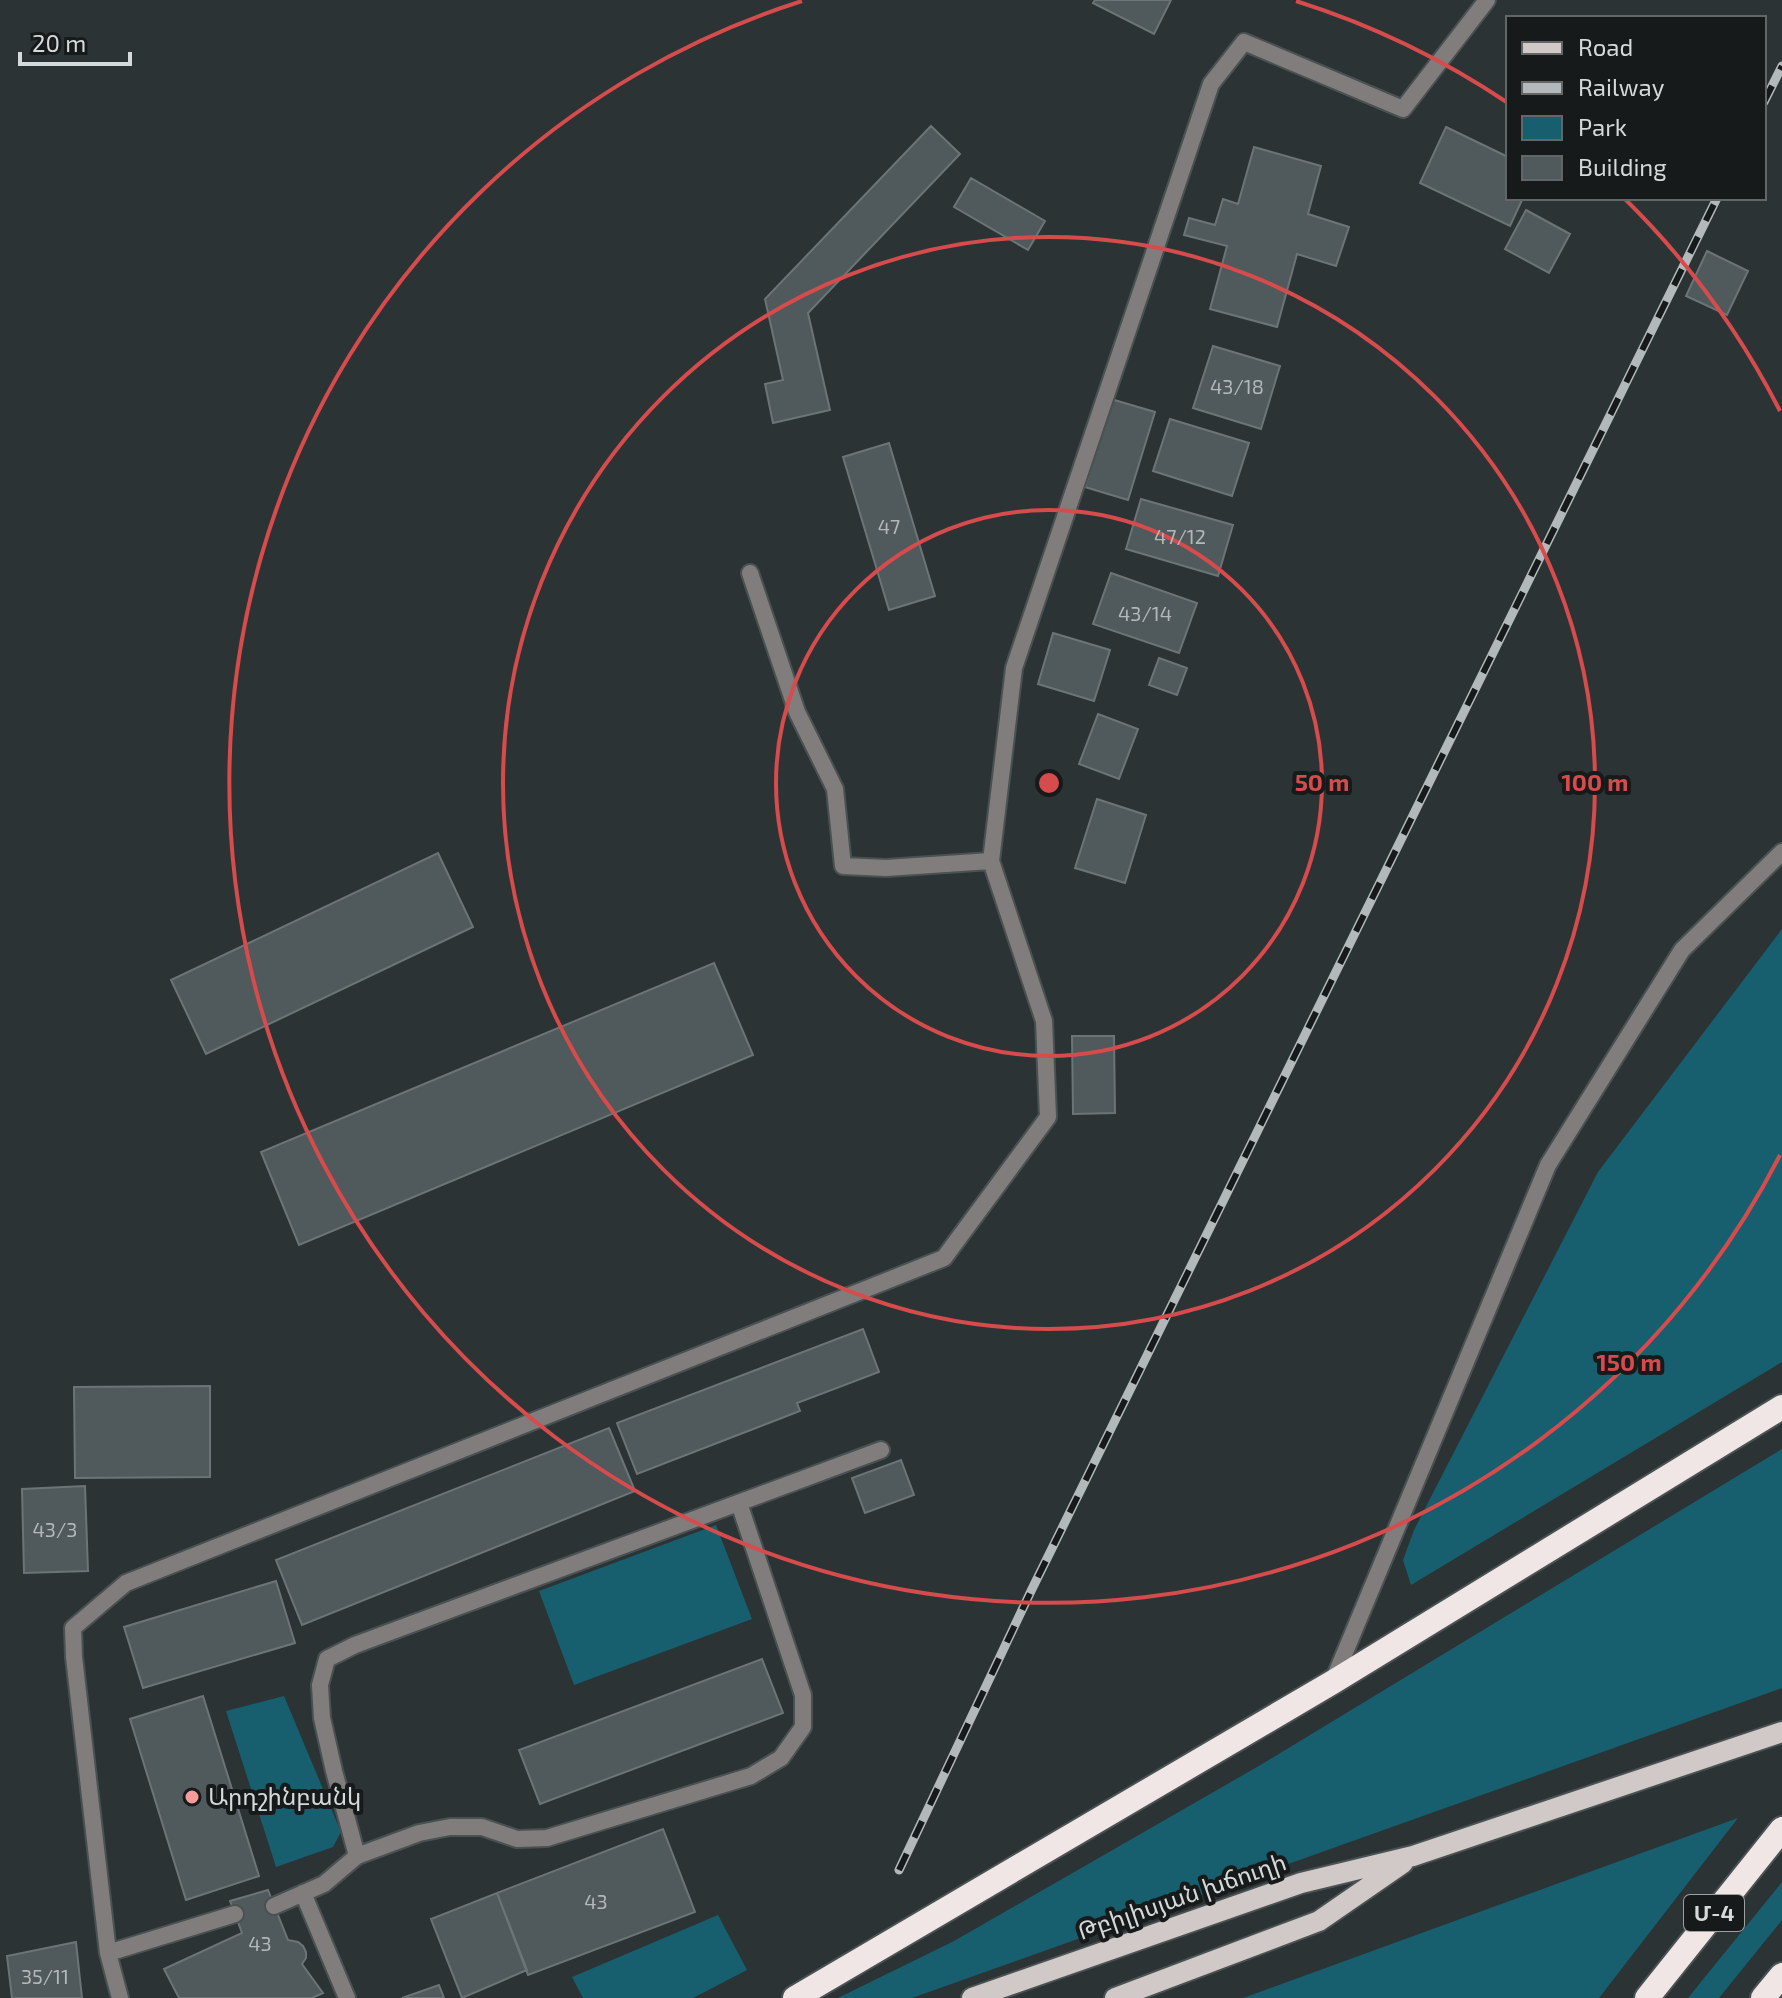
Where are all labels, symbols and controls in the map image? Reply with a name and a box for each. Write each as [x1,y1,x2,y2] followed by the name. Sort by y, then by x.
[20,16,130,66] scale bar
[1506,16,1766,200] legend
[32,28,86,57] text: 20 m
[1578,32,1633,61] text: Road
[1578,72,1665,101] text: Railway
[1578,112,1627,141] text: Park
[1578,152,1667,181] text: Building
[1210,374,1264,398] house number: 43/18
[878,514,900,538] house number: 47
[1154,524,1206,548] house number: 47/12
[1118,601,1172,625] house number: 43/14
[1295,767,1349,796] text: 50 m
[1562,767,1628,796] text: 100 m
[1035,769,1063,797] centre of rings
[1596,1347,1662,1376] text: 150 m
[33,1517,77,1541] house number: 43/3
[208,1781,361,1811] place label: Արդշինբանկ
[183,1788,201,1806] marker: Արդշինբանկ
[1073,1846,1290,1946] street label: Թբիլիսյան խճուղի
[584,1889,608,1913] house number: 43
[1684,1895,1744,1931] road number: Մ-4
[248,1931,272,1955] house number: 43
[21,1964,69,1988] house number: 35/11

